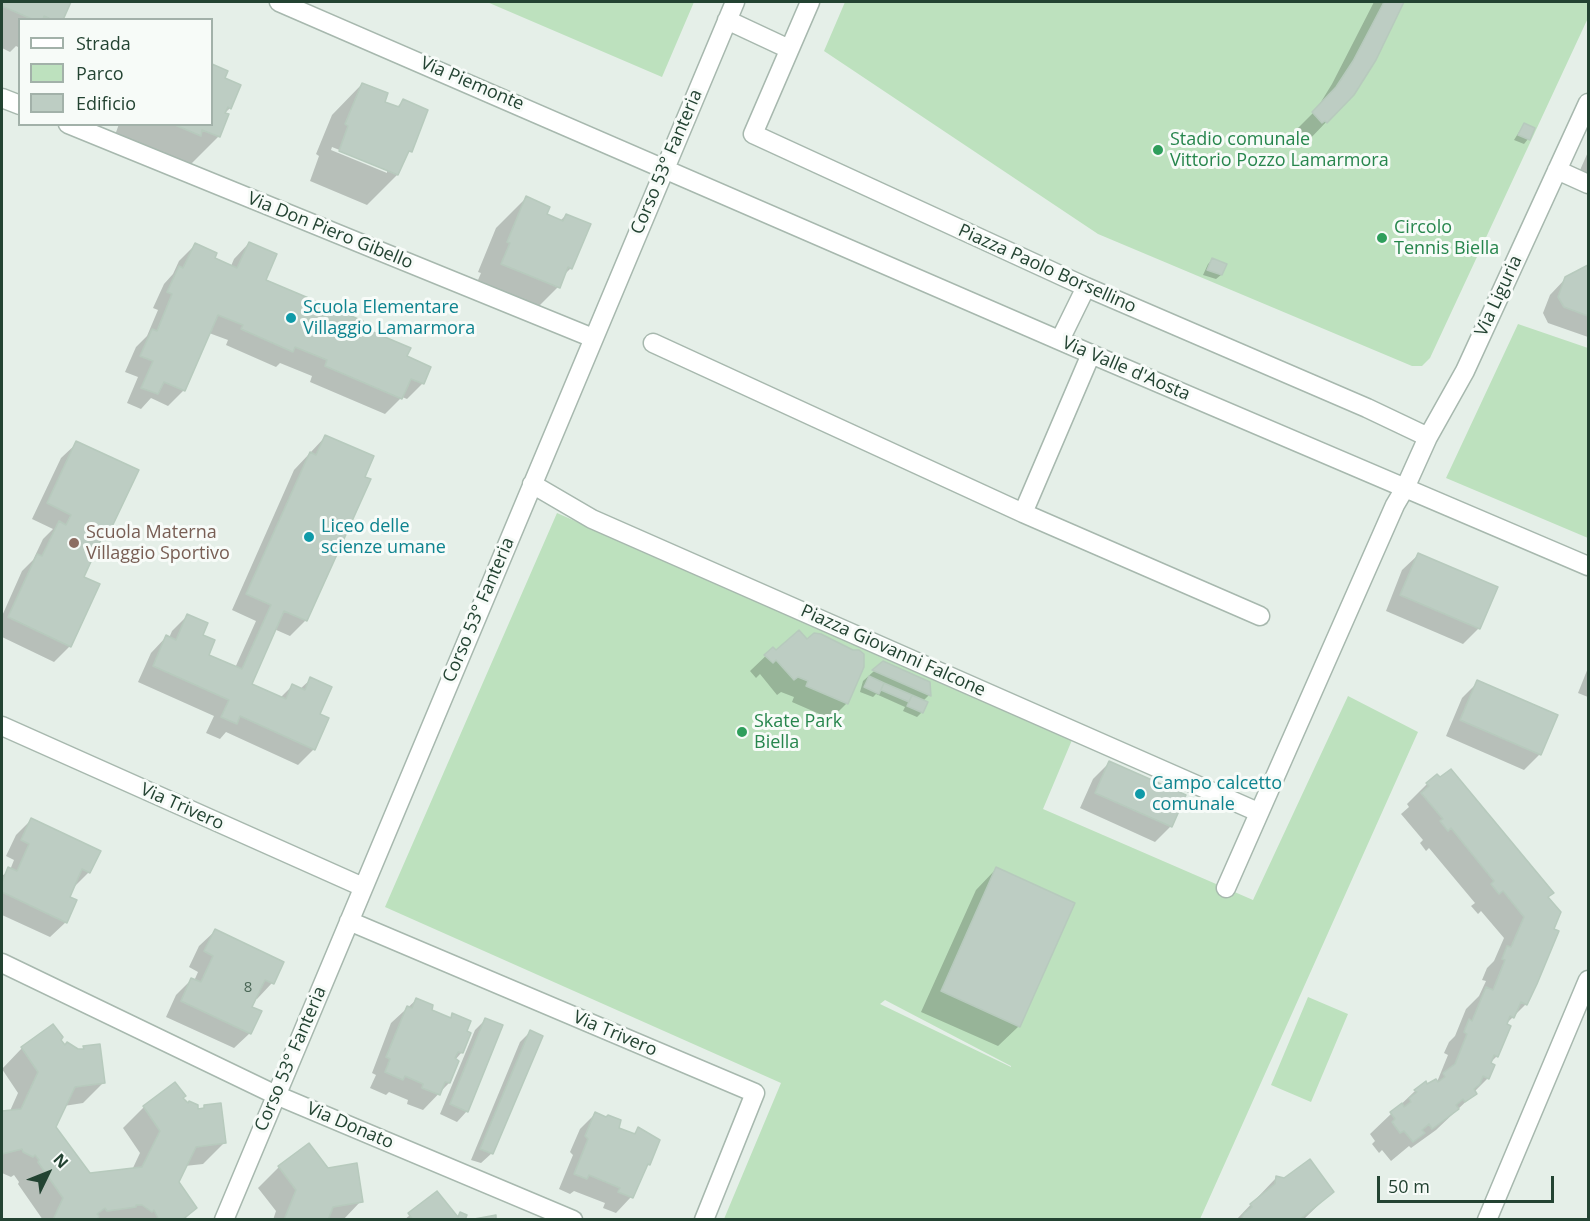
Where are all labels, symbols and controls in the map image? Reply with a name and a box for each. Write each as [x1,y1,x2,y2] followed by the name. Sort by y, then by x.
[18,18,213,126] legend
[76,31,131,55] text: Strada
[417,52,527,116] street label: Via Piemonte
[76,61,124,85] text: Parco
[627,86,707,238] street label: Corso 53° Fanteria
[76,91,136,115] text: Edificio
[1170,129,1389,172] place label: Stadio comunale Vittorio Pozzo Lamarmora
[1151,143,1165,157] marker: Stadio comunale Vittorio Pozzo Lamarmora
[244,188,416,274] street label: Via Don Piero Gibello
[1394,217,1499,260] place label: Circolo Tennis Biella
[955,220,1139,318] street label: Piazza Paolo Borsellino
[1375,231,1389,245] marker: Circolo Tennis Biella
[1471,252,1527,340] street label: Via Liguria
[303,297,475,340] place label: Scuola Elementare Villaggio Lamarmora
[284,311,298,325] marker: Scuola Elementare Villaggio Lamarmora
[1059,332,1193,406] street label: Via Valle d'Aosta
[321,516,446,558] place label: Liceo delle scienze umane
[86,522,230,564] place label: Scuola Materna Villaggio Sportivo
[302,530,316,544] marker: Liceo delle scienze umane
[439,534,519,686] street label: Corso 53° Fanteria
[67,536,81,550] marker: Scuola Materna Villaggio Sportivo
[797,600,989,702] street label: Piazza Giovanni Falcone
[754,711,842,754] place label: Skate Park Biella
[735,725,749,739] marker: Skate Park Biella
[1152,773,1282,816] place label: Campo calcetto comunale
[137,779,227,835] street label: Via Trivero
[1133,787,1147,801] marker: Campo calcetto comunale
[244,979,252,997] house number: 8
[251,983,331,1135] street label: Corso 53° Fanteria
[570,1007,660,1061] street label: Via Trivero
[303,1098,397,1154] street label: Via Donato
[18,1143,78,1203] north arrow
[49,1148,74,1173] text: N
[1380,1164,1557,1202] scale bar
[1388,1174,1430,1198] text: 50 m

